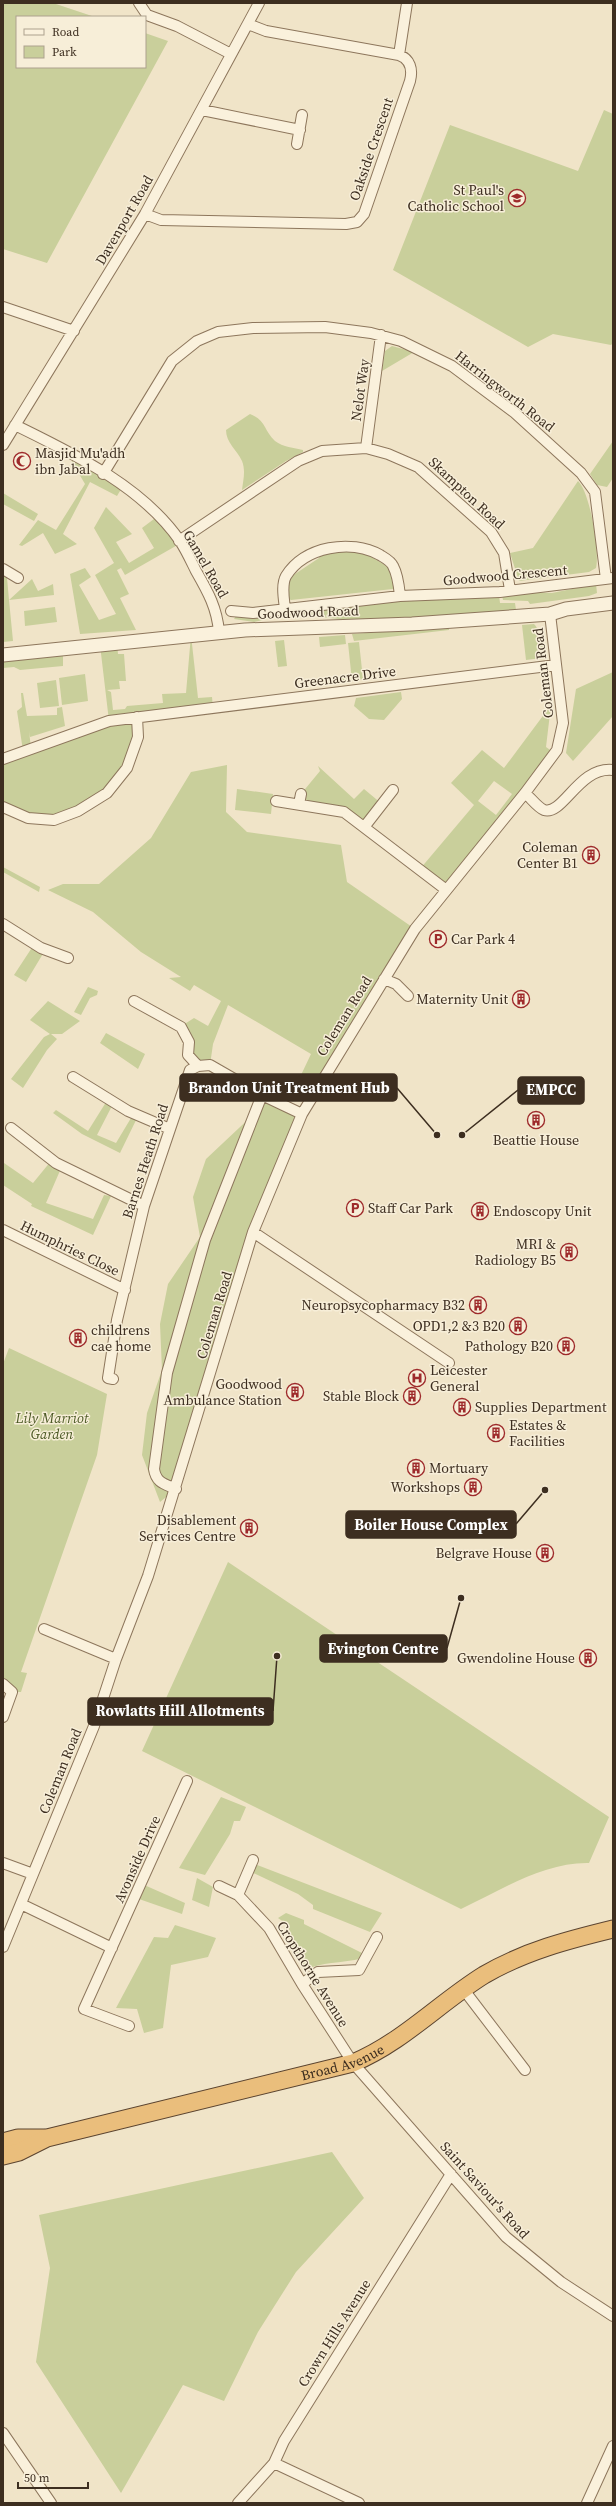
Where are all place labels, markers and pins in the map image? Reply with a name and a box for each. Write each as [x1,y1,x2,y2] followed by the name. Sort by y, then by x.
[407,180,504,216] place label: St Paul's Catholic School
[507,188,527,208] school or university icon: St Paul's Catholic School
[35,443,125,479] place label: Masjid Mu'adh ibn Jabal
[12,451,32,471] mosque icon: Masjid Mu'adh ibn Jabal
[517,837,579,873] place label: Coleman Center B1
[581,845,601,865] building icon: Coleman Center B1
[428,929,448,949] parking icon: Car Park 4
[451,929,515,949] place label: Car Park 4
[416,989,508,1009] place label: Maternity Unit
[511,989,531,1009] building icon: Maternity Unit
[180,1074,397,1101] callout: Brandon Unit Treatment Hub
[518,1077,584,1104] callout: EMPCC
[526,1110,546,1130] building icon: Beattie House
[493,1130,579,1150] place label: Beattie House
[345,1198,365,1218] parking icon: Staff Car Park
[368,1198,453,1218] place label: Staff Car Park
[470,1201,490,1221] building icon: Endoscopy Unit
[493,1201,592,1221] place label: Endoscopy Unit
[475,1234,556,1270] place label: MRI & Radiology B5
[559,1242,579,1262] building icon: MRI & Radiology B5
[302,1295,465,1315] place label: Neuropsycopharmacy B32
[468,1295,488,1315] building icon: Neuropsycopharmacy B32
[413,1316,505,1336] place label: OPD1,2 &3 B20
[508,1316,528,1336] building icon: OPD1,2 &3 B20
[91,1320,151,1356] place label: childrens cae home
[68,1328,88,1348] building icon: childrens cae home
[465,1336,553,1356] place label: Pathology B20
[556,1336,576,1356] building icon: Pathology B20
[430,1360,487,1396] place label: Leicester General
[407,1368,427,1388] hospital icon: Leicester General
[164,1374,283,1410] place label: Goodwood Ambulance Station
[285,1382,305,1402] building icon: Goodwood Ambulance Station
[323,1386,399,1406] place label: Stable Block
[402,1386,422,1406] building icon: Stable Block
[452,1397,472,1417] building icon: Supplies Department
[475,1397,607,1417] place label: Supplies Department
[509,1415,566,1451] place label: Estates & Facilities
[486,1423,506,1443] building icon: Estates & Facilities
[406,1458,426,1478] building icon: Mortuary
[429,1458,489,1478] place label: Mortuary
[390,1477,460,1497] place label: Workshops
[463,1477,483,1497] building icon: Workshops
[139,1510,236,1546] place label: Disablement Services Centre
[346,1511,516,1538] callout: Boiler House Complex
[239,1518,259,1538] building icon: Disablement Services Centre
[435,1543,532,1563] place label: Belgrave House
[535,1543,555,1563] building icon: Belgrave House
[320,1635,447,1662] callout: Evington Centre
[457,1648,575,1668] place label: Gwendoline House
[578,1648,598,1668] building icon: Gwendoline House
[88,1698,273,1725] callout: Rowlatts Hill Allotments

